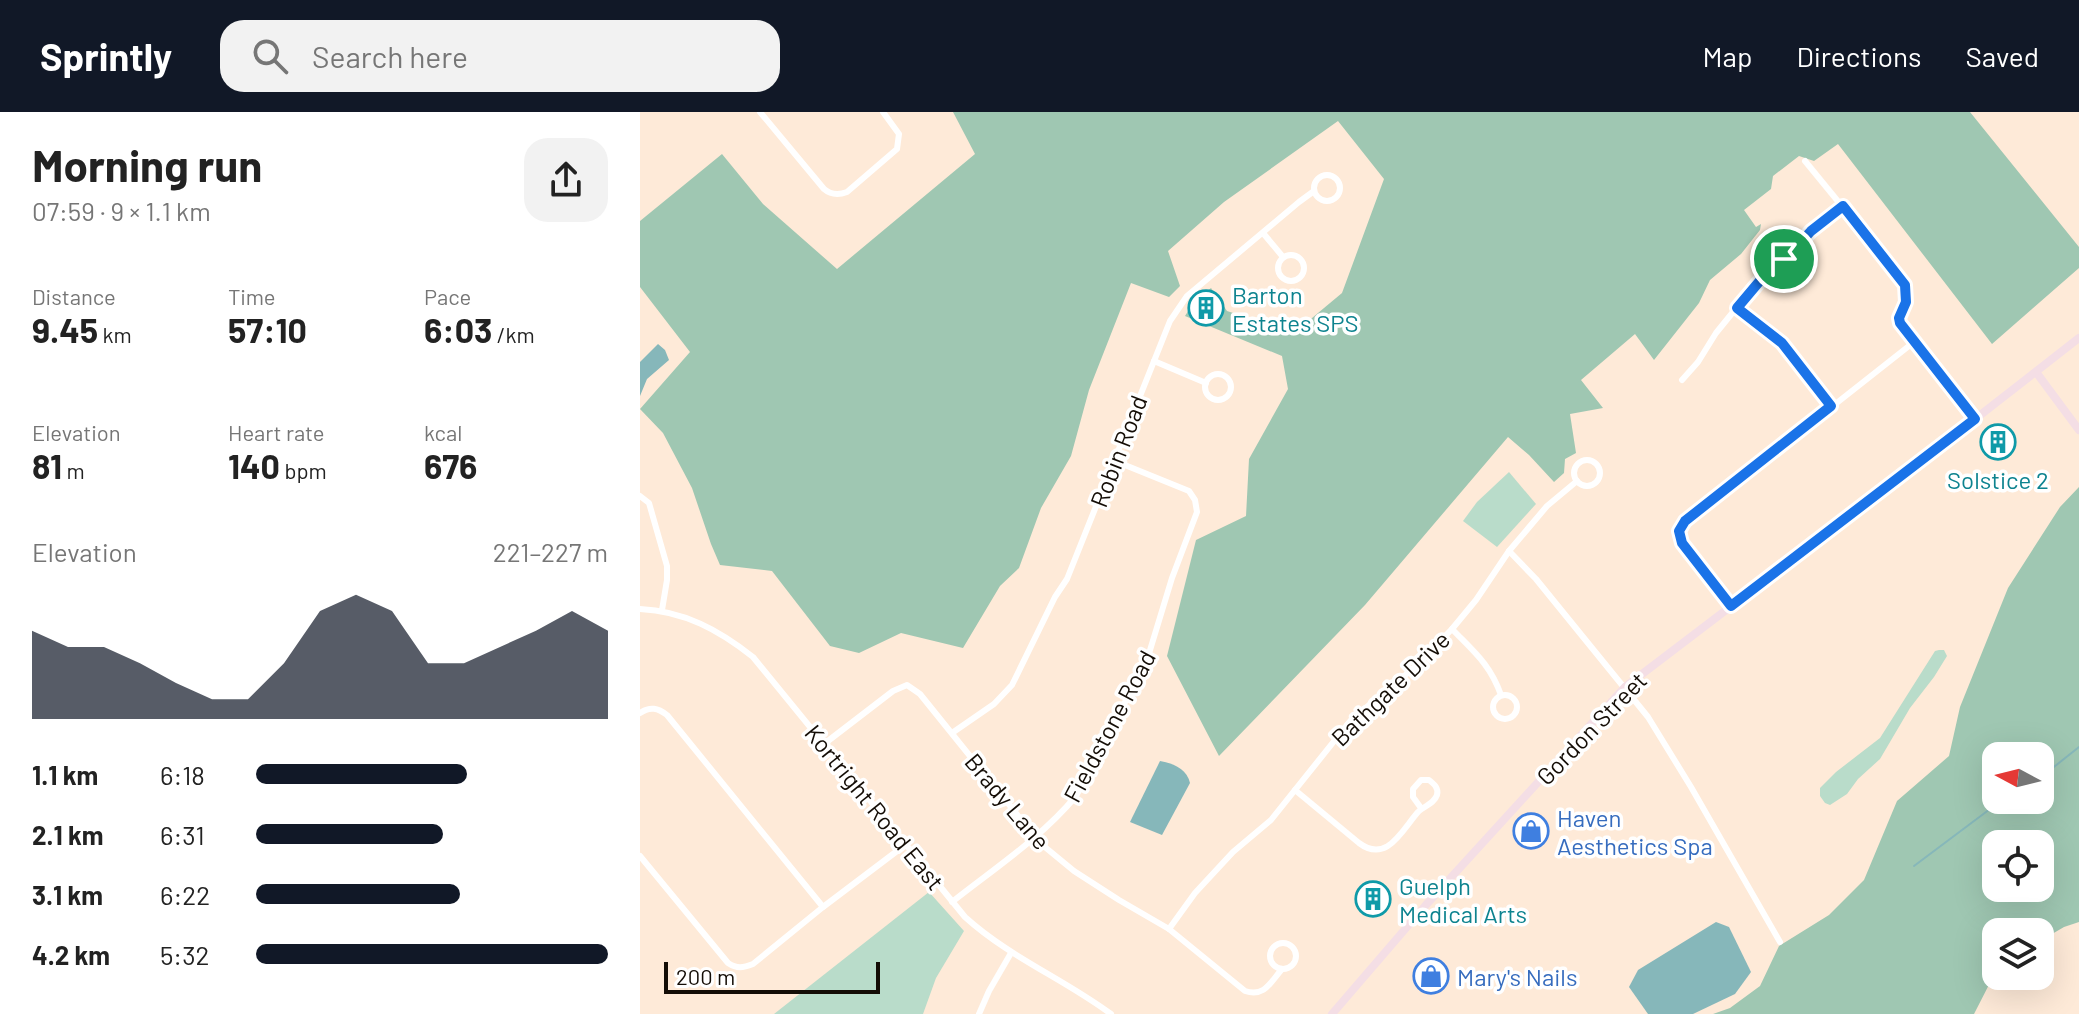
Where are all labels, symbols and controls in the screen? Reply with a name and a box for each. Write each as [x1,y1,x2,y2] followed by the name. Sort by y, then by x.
[220,20,780,92] search box
[40,33,172,79] text: Sprintly
[248,34,292,78] icon: search
[312,38,468,74] text: Search here
[1703,39,1752,73] text: Map
[1796,39,1922,73] text: Directions
[1966,39,2039,73] text: Saved
[32,138,262,191] text: Morning run
[524,138,608,222] button: share
[32,195,211,226] text: 07:59 · 9 × 1.1 km
[1750,225,1818,293] pin
[1762,237,1806,281] icon: arrive
[1232,280,1358,337] place label: Barton Estates SPS
[32,283,116,309] text: Distance
[228,283,276,309] text: Time
[424,283,471,309] text: Pace
[1187,289,1225,327] building icon: Barton Estates SPS
[32,309,98,350] text: 9.45
[228,309,307,350] text: 57:10
[424,309,492,350] text: 6:03
[98,321,132,347] text: km
[492,321,535,347] text: /km
[1083,391,1153,511] street label: Robin Road
[32,419,121,445] text: Elevation
[228,419,325,445] text: Heart rate
[424,419,462,445] text: kcal
[1979,423,2017,461] building icon: Solstice 2
[32,445,62,486] text: 81
[228,445,280,486] text: 140
[424,445,477,486] text: 676
[62,457,85,483] text: m
[280,457,327,483] text: bpm
[1947,465,2049,494] place label: Solstice 2
[32,536,137,567] text: Elevation
[493,536,608,567] text: 221–227 m
[1325,624,1455,752] street label: Bathgate Drive
[1057,645,1161,807] street label: Fieldstone Road
[1530,665,1652,791] street label: Gordon Street
[799,719,951,895] street label: Kortright Road East
[1982,742,2054,814] north arrow
[1982,742,2054,990] map controls
[959,747,1057,855] street label: Brady Lane
[32,759,98,790] text: 1.1 km
[160,759,205,790] text: 6:18
[1557,803,1713,860] place label: Haven Aesthetics Spa
[1512,812,1550,850] shop icon: Haven Aesthetics Spa
[32,819,104,850] text: 2.1 km
[160,819,205,850] text: 6:31
[1982,830,2054,902] button: locate
[1399,871,1527,928] place label: Guelph Medical Arts
[32,879,103,910] text: 3.1 km
[160,879,210,910] text: 6:22
[1354,880,1392,918] building icon: Guelph Medical Arts
[1982,918,2054,990] button: layers
[32,939,110,970] text: 4.2 km
[160,939,210,970] text: 5:32
[1412,957,1450,995] shop icon: Mary's Nails
[664,958,880,994] scale bar
[1457,962,1577,991] place label: Mary's Nails
[676,963,735,989] text: 200 m

